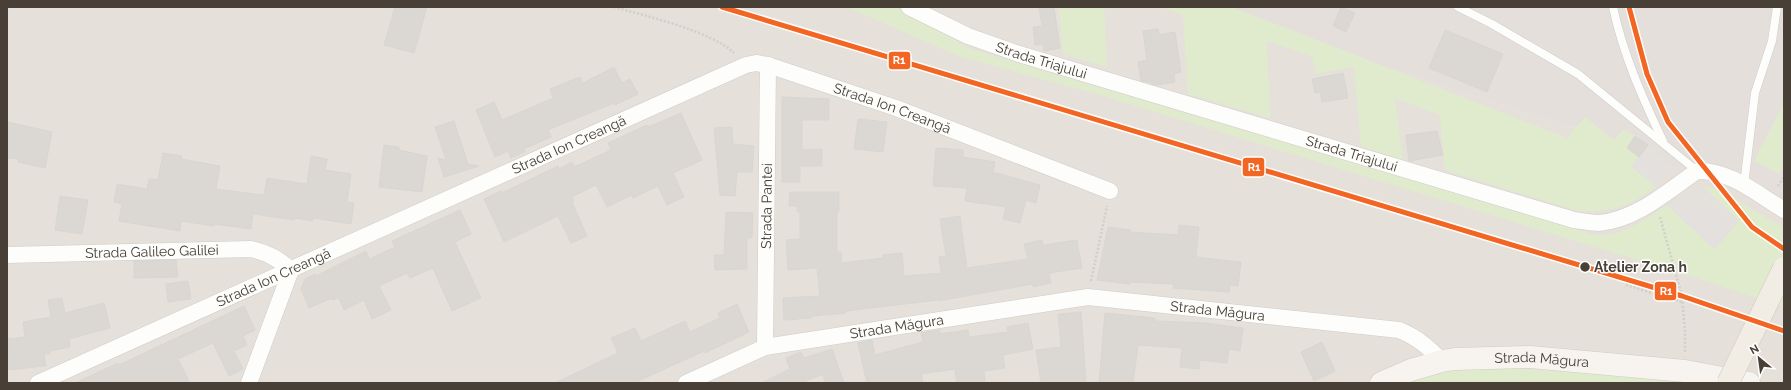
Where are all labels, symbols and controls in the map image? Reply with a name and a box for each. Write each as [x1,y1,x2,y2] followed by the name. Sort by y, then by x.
[994,38,1089,82] street label: Strada Triajului
[888,51,911,70] line badge: R1
[893,54,906,67] text: R1
[832,80,953,137] street label: Strada Ion Creangă
[509,112,629,177] street label: Strada Ion Creangă
[1304,132,1399,175] street label: Strada Triajului
[1242,157,1265,177] line badge: R1
[1248,161,1261,174] text: R1
[758,163,775,249] street label: Strada Pantei
[85,242,219,261] street label: Strada Galileo Galilei
[214,245,333,310] street label: Strada Ion Creangă
[1594,259,1687,275] place label: Atelier Zona h
[1578,260,1592,274] marker: Atelier Zona h
[1654,281,1677,301] line badge: R1
[1660,285,1673,298] text: R1
[1170,298,1266,324] street label: Strada Măgura
[848,311,945,342] street label: Strada Măgura
[1739,338,1779,378] north arrow
[1748,342,1761,357] text: N
[1494,349,1590,370] street label: Strada Măgura

